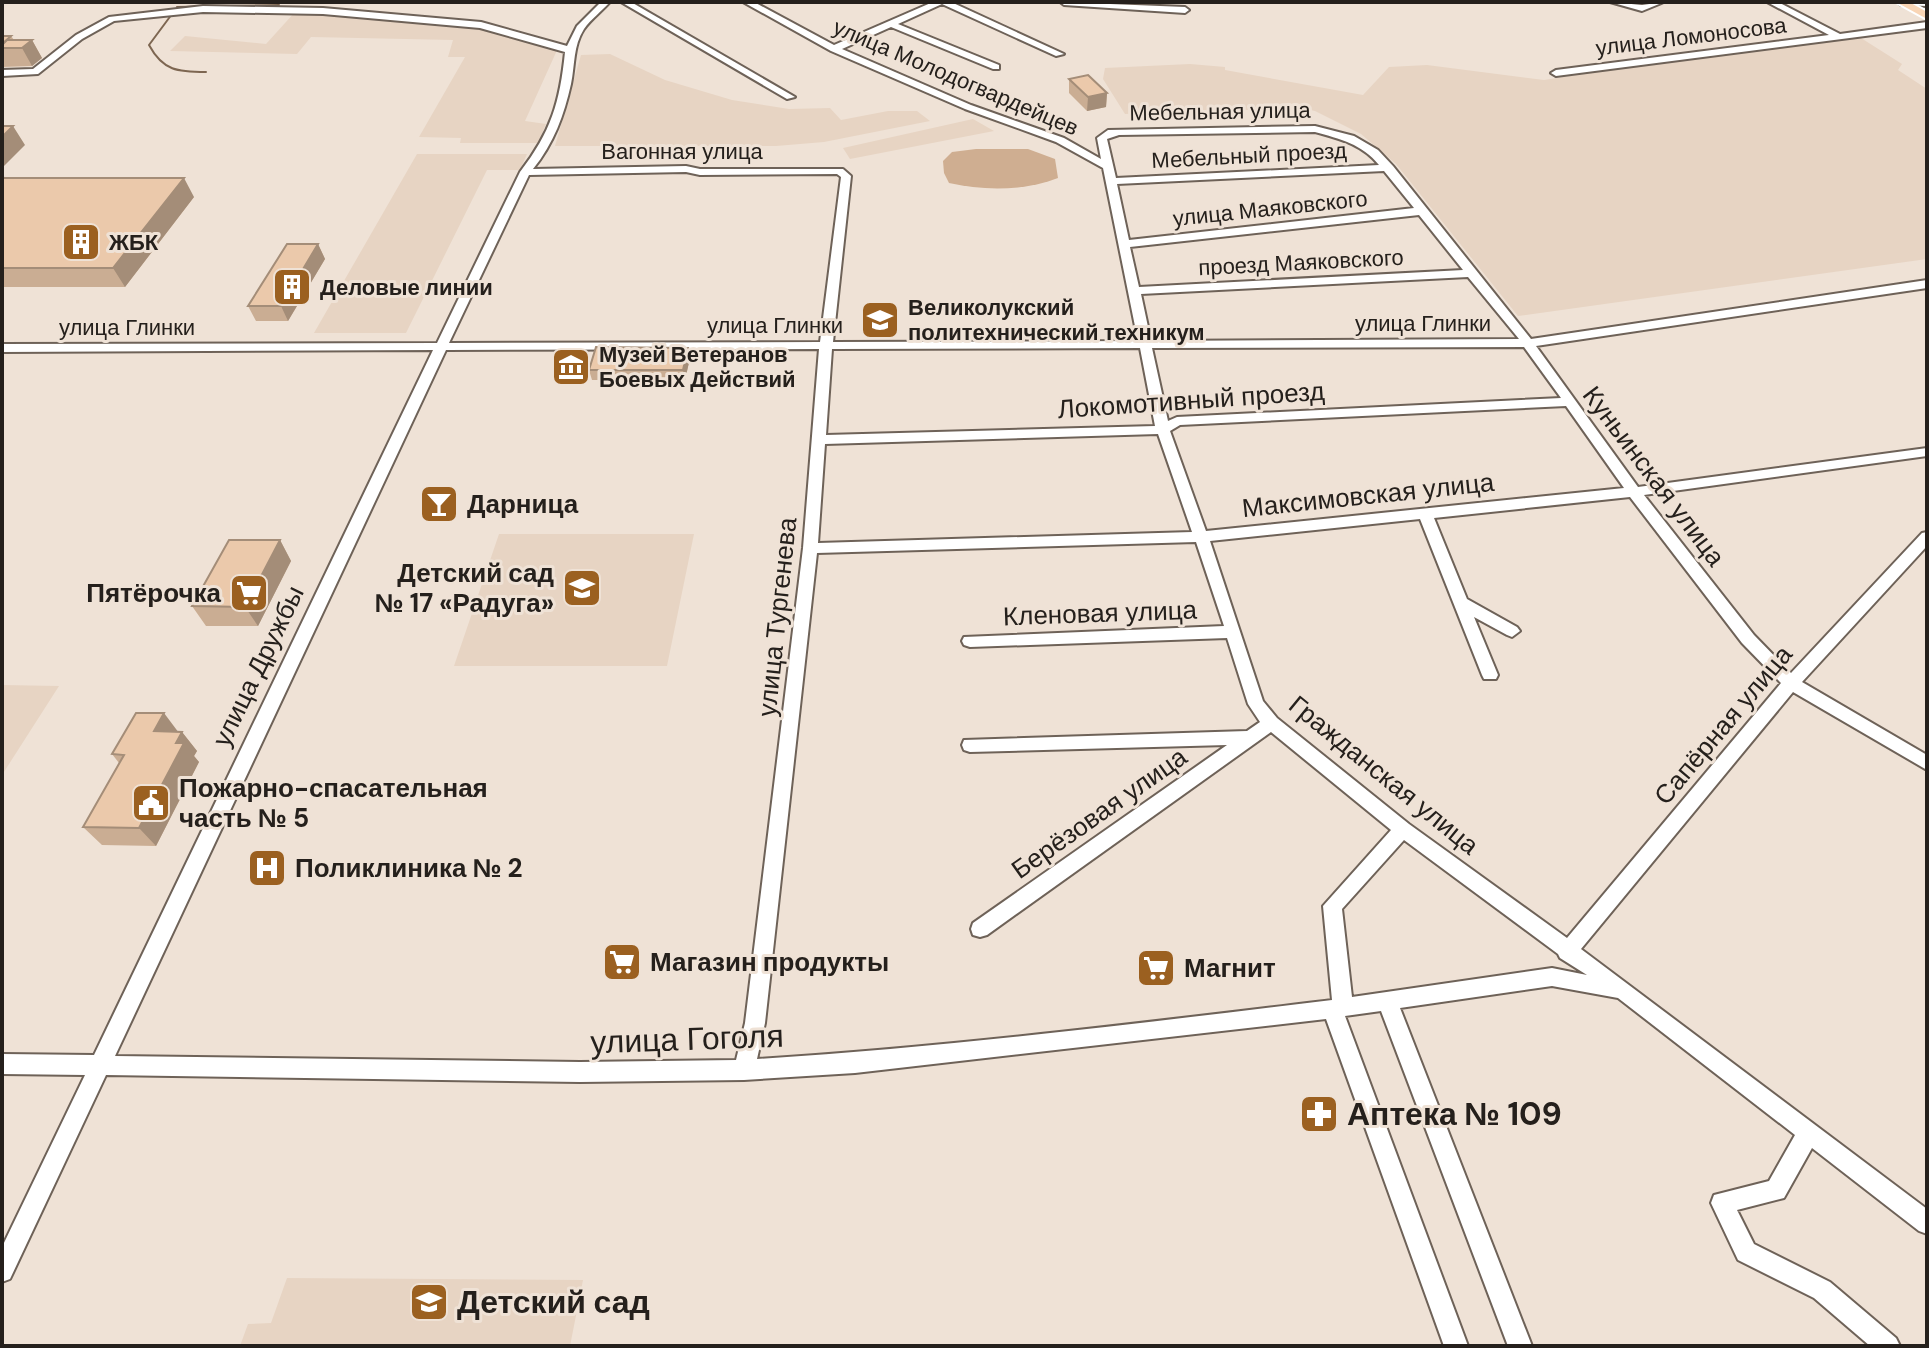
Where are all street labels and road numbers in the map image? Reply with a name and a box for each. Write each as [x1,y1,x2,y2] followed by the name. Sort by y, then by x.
[1594,10,1789,63] street label: улица Ломоносова
[829,13,1083,142] street label: улица Молодогвардейцев
[1129,95,1312,128] street label: Мебельная улица
[1151,136,1348,175] street label: Мебельный проезд
[601,137,763,166] street label: Вагонная улица
[1171,184,1369,233] street label: улица Маяковского
[1198,243,1404,282] street label: проезд Маяковского
[1355,309,1491,338] street label: улица Глинки
[707,311,843,340] street label: улица Глинки
[59,313,195,342] street label: улица Глинки
[1056,374,1326,426] street label: Локомотивный проезд
[1575,379,1733,573] street label: Куньинская улица
[1240,465,1496,525] street label: Максимовская улица
[750,515,804,718] street label: улица Тургенева
[204,580,312,752] street label: улица Дружбы
[1002,593,1198,633] street label: Кленовая улица
[1646,638,1800,812] street label: Сапёрная улица
[1282,688,1486,862] street label: Гражданская улица
[1004,739,1194,886] street label: Берёзовая улица
[590,1015,784,1063] street label: улица Гоголя

